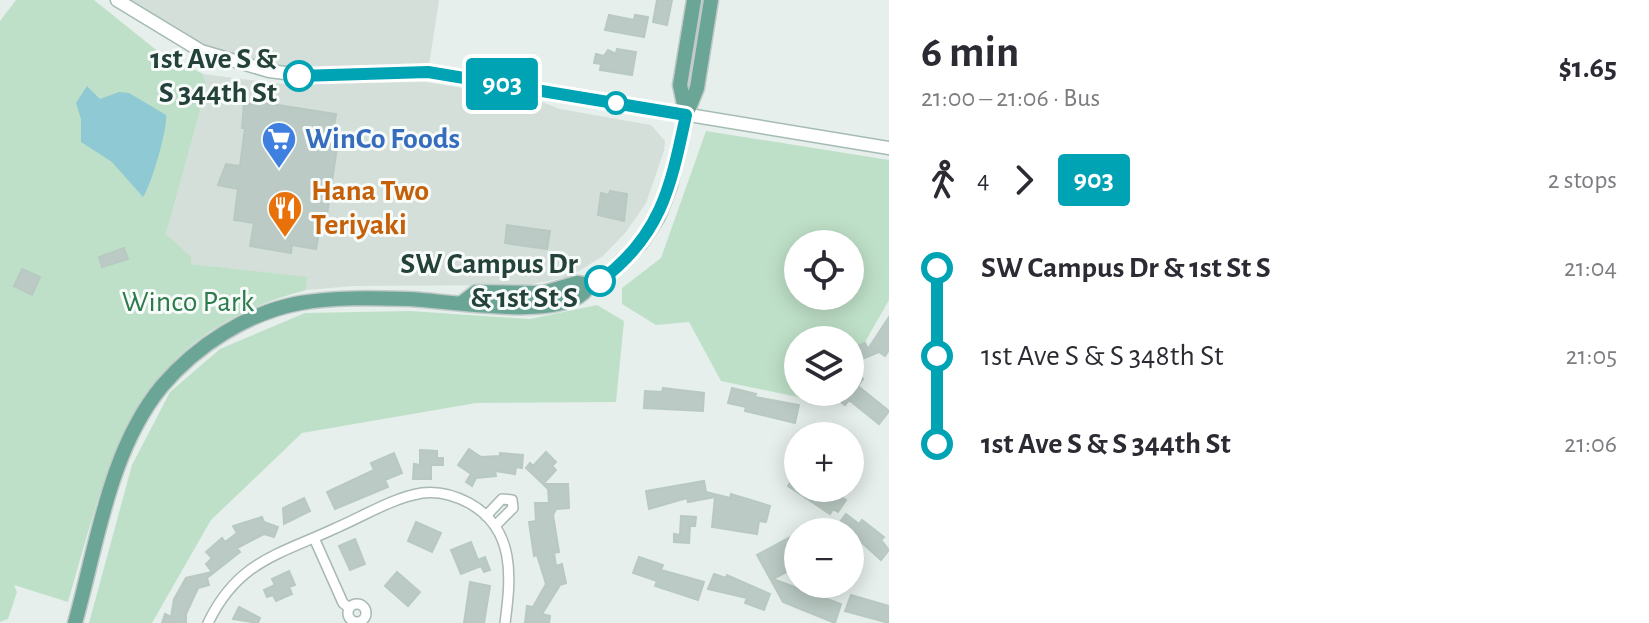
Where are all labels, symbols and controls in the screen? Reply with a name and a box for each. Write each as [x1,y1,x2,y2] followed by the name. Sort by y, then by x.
[921,31,1019,75] text: 6 min
[150,44,278,108] place label: 1st Ave S & S 344th St
[1558,53,1617,83] text: $1.65
[456,58,548,110] line badge: 903
[284,61,314,91] marker: 1st Ave S & S 344th St
[482,70,522,98] text: 903
[921,85,1100,111] text: 21:00 – 21:06 · Bus
[605,92,627,114] unlabelled marker
[260,120,298,170] supermarket icon: WinCo Foods
[305,124,460,154] place label: WinCo Foods
[921,158,965,202] icon: walk
[1002,158,1046,202] icon: forward
[1074,166,1114,194] text: 903
[977,167,990,193] text: 4
[1548,167,1617,193] text: 2 stops
[311,176,429,240] place label: Hana Two Teriyaki
[266,189,304,239] restaurant icon: Hana Two Teriyaki
[784,230,864,598] map controls
[784,230,864,310] button: locate
[400,249,579,313] place label: SW Campus Dr & 1st St S
[981,253,1271,283] text: SW Campus Dr & 1st St S
[1564,255,1617,281] text: 21:04
[585,266,615,296] marker: SW Campus Dr & 1st St S
[122,287,255,317] park label: Winco Park
[784,326,864,406] button: layers
[981,341,1224,371] text: 1st Ave S & S 348th St
[1566,343,1617,369] text: 21:05
[784,422,864,502] button: +
[981,429,1231,459] text: 1st Ave S & S 344th St
[1564,431,1617,457] text: 21:06
[784,518,864,598] button: −

